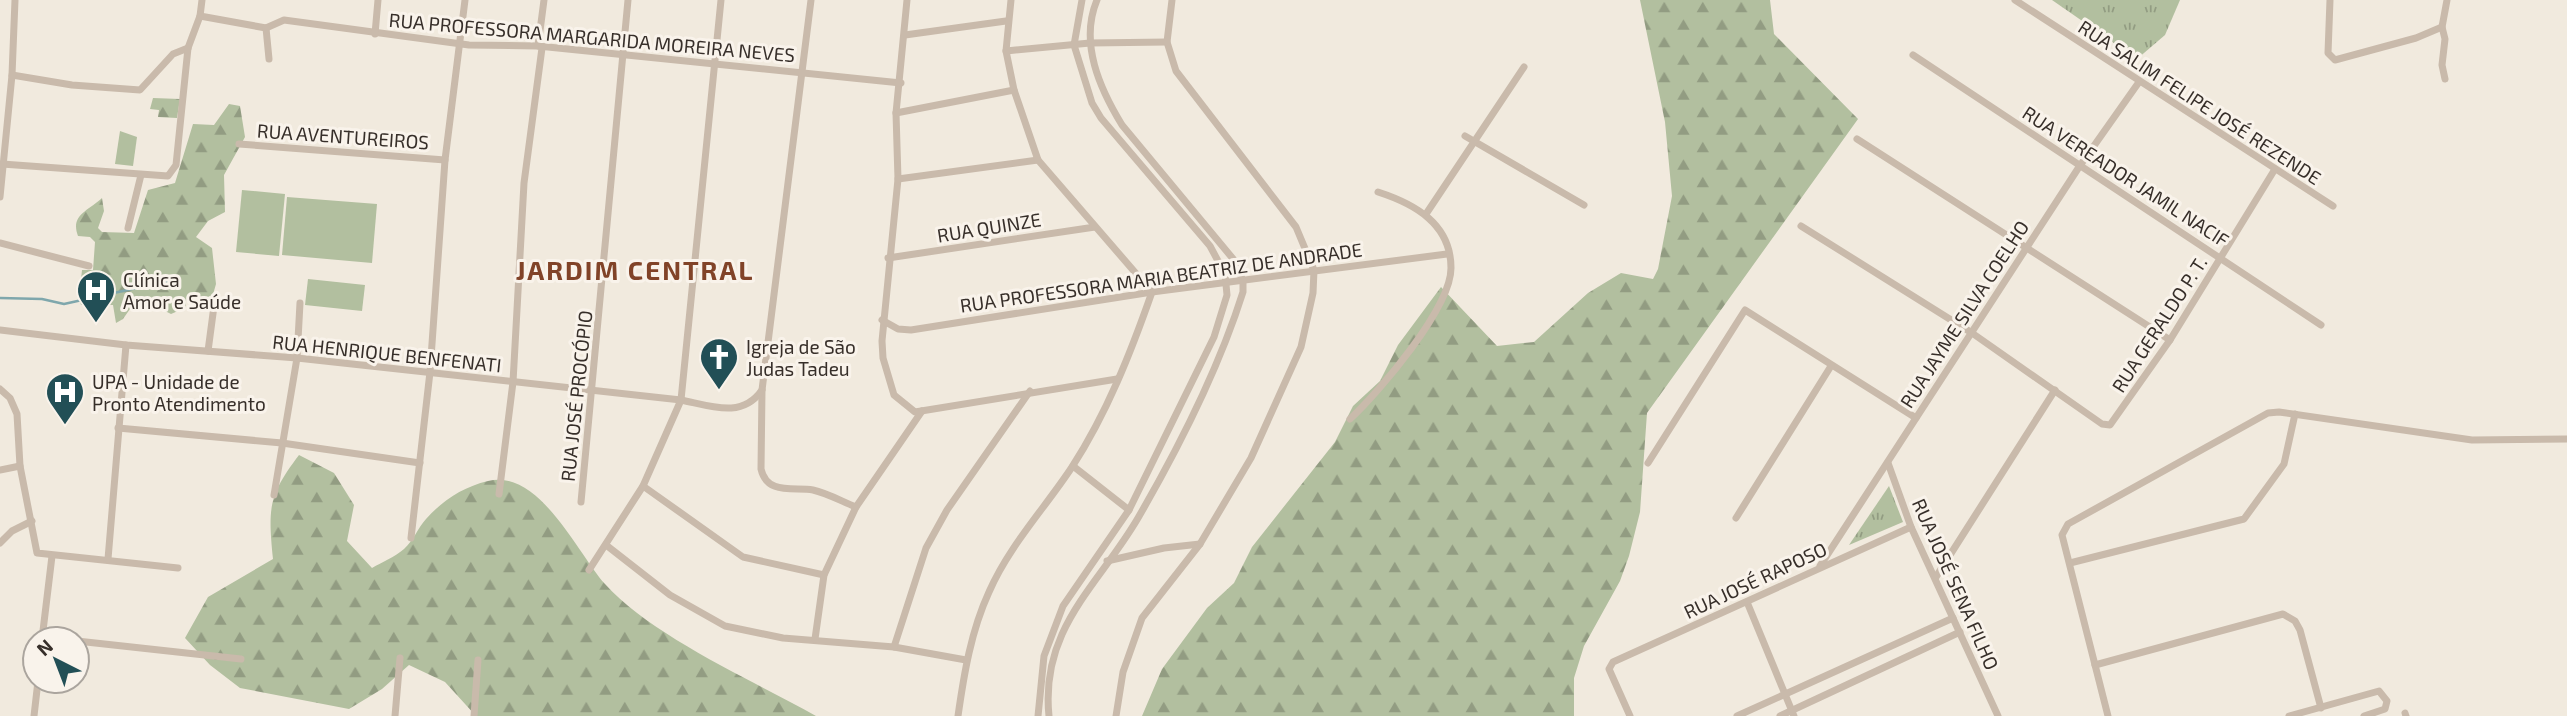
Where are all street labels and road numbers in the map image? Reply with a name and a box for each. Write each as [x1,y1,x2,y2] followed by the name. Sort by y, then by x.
[388,8,796,66] street label: RUA PROFESSORA MARGARIDA MOREIRA NEVES
[2074,15,2326,189] street label: RUA SALIM FELIPE JOSÉ REZENDE
[2018,101,2234,251] street label: RUA VEREADOR JAMIL NACIF
[256,119,430,153] street label: RUA AVENTUREIROS
[935,207,1043,247] street label: RUA QUINZE
[1895,216,2033,412] street label: RUA JAYME SILVA COELHO
[958,237,1364,317] street label: RUA PROFESSORA MARIA BEATRIZ DE ANDRADE
[2106,252,2212,396] street label: RUA GERALDO P. T.
[556,309,596,483] street label: RUA JOSÉ PROCÓPIO
[271,330,503,376] street label: RUA HENRIQUE BENFENATI
[1908,495,2004,673] street label: RUA JOSÉ SENA FILHO
[1680,537,1830,623] street label: RUA JOSÉ RAPOSO

